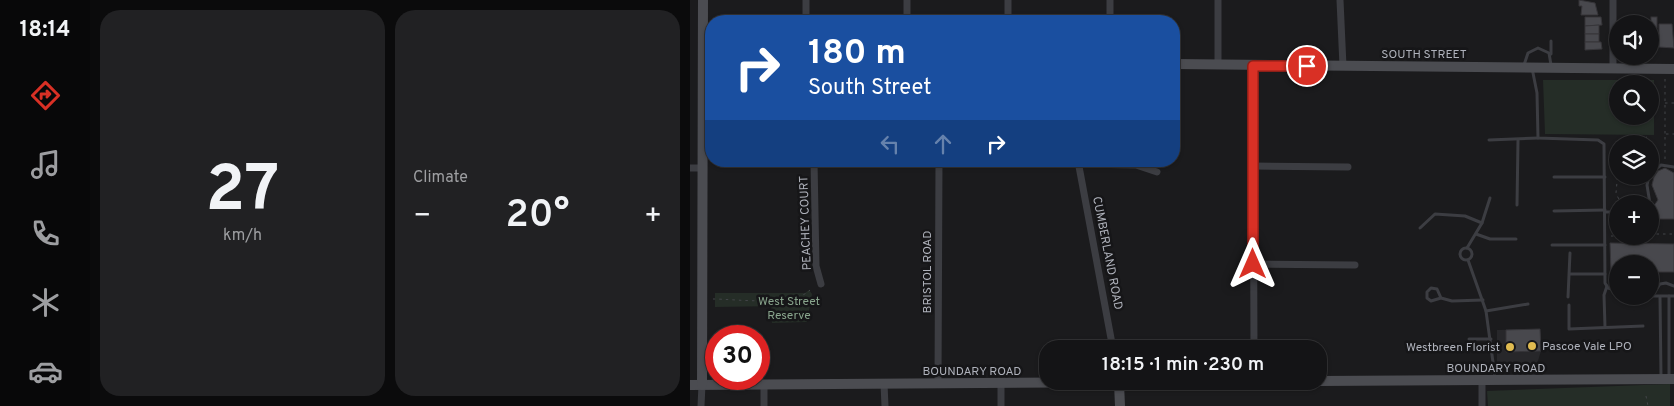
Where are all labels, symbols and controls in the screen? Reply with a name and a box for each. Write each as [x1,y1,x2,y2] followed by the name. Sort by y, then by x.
[1609,15,1659,305] map controls
[1609,15,1659,65] button: sound
[20,17,70,44] text: 18:14
[808,32,906,76] text: 180 m
[725,35,790,100] icon: right
[1286,45,1328,87] pin
[1381,47,1467,63] street label: SOUTH STREET
[1293,52,1321,80] icon: arrive
[808,75,931,102] text: South Street
[1609,75,1659,125] button: search
[28,78,63,113] icon: directions
[876,130,904,158] icon: left
[929,130,957,158] icon: ahead
[982,130,1010,158] icon: right
[1609,135,1659,185] button: layers
[28,147,63,182] icon: music
[206,152,279,234] text: 27
[413,168,468,188] text: Climate
[796,175,816,271] street label: PEACHEY COURT
[506,192,569,241] text: 20°
[1088,195,1126,311] street label: CUMBERLAND ROAD
[1609,195,1659,245] button: +
[413,199,431,235] text: −
[644,199,662,235] text: +
[28,216,63,251] icon: phone
[223,226,262,246] text: km/h
[920,231,936,313] street label: BRISTOL ROAD
[1226,237,1278,289] position arrow
[1609,255,1659,305] button: −
[28,285,63,320] icon: climate
[758,294,820,324] park label: West Street Reserve
[705,325,770,390] speed limit sign: 30
[1542,339,1632,355] place label: Pascoe Vale LPO
[1406,340,1500,356] place label: Westbreen Florist
[1526,340,1538,352] marker: Pascoe Vale LPO
[1504,341,1516,353] marker: Westbreen Florist
[1102,353,1264,377] text: 18:15 · 1 min · 230 m
[28,354,63,389] icon: car
[1447,361,1546,377] street label: BOUNDARY ROAD
[923,364,1022,380] street label: BOUNDARY ROAD

